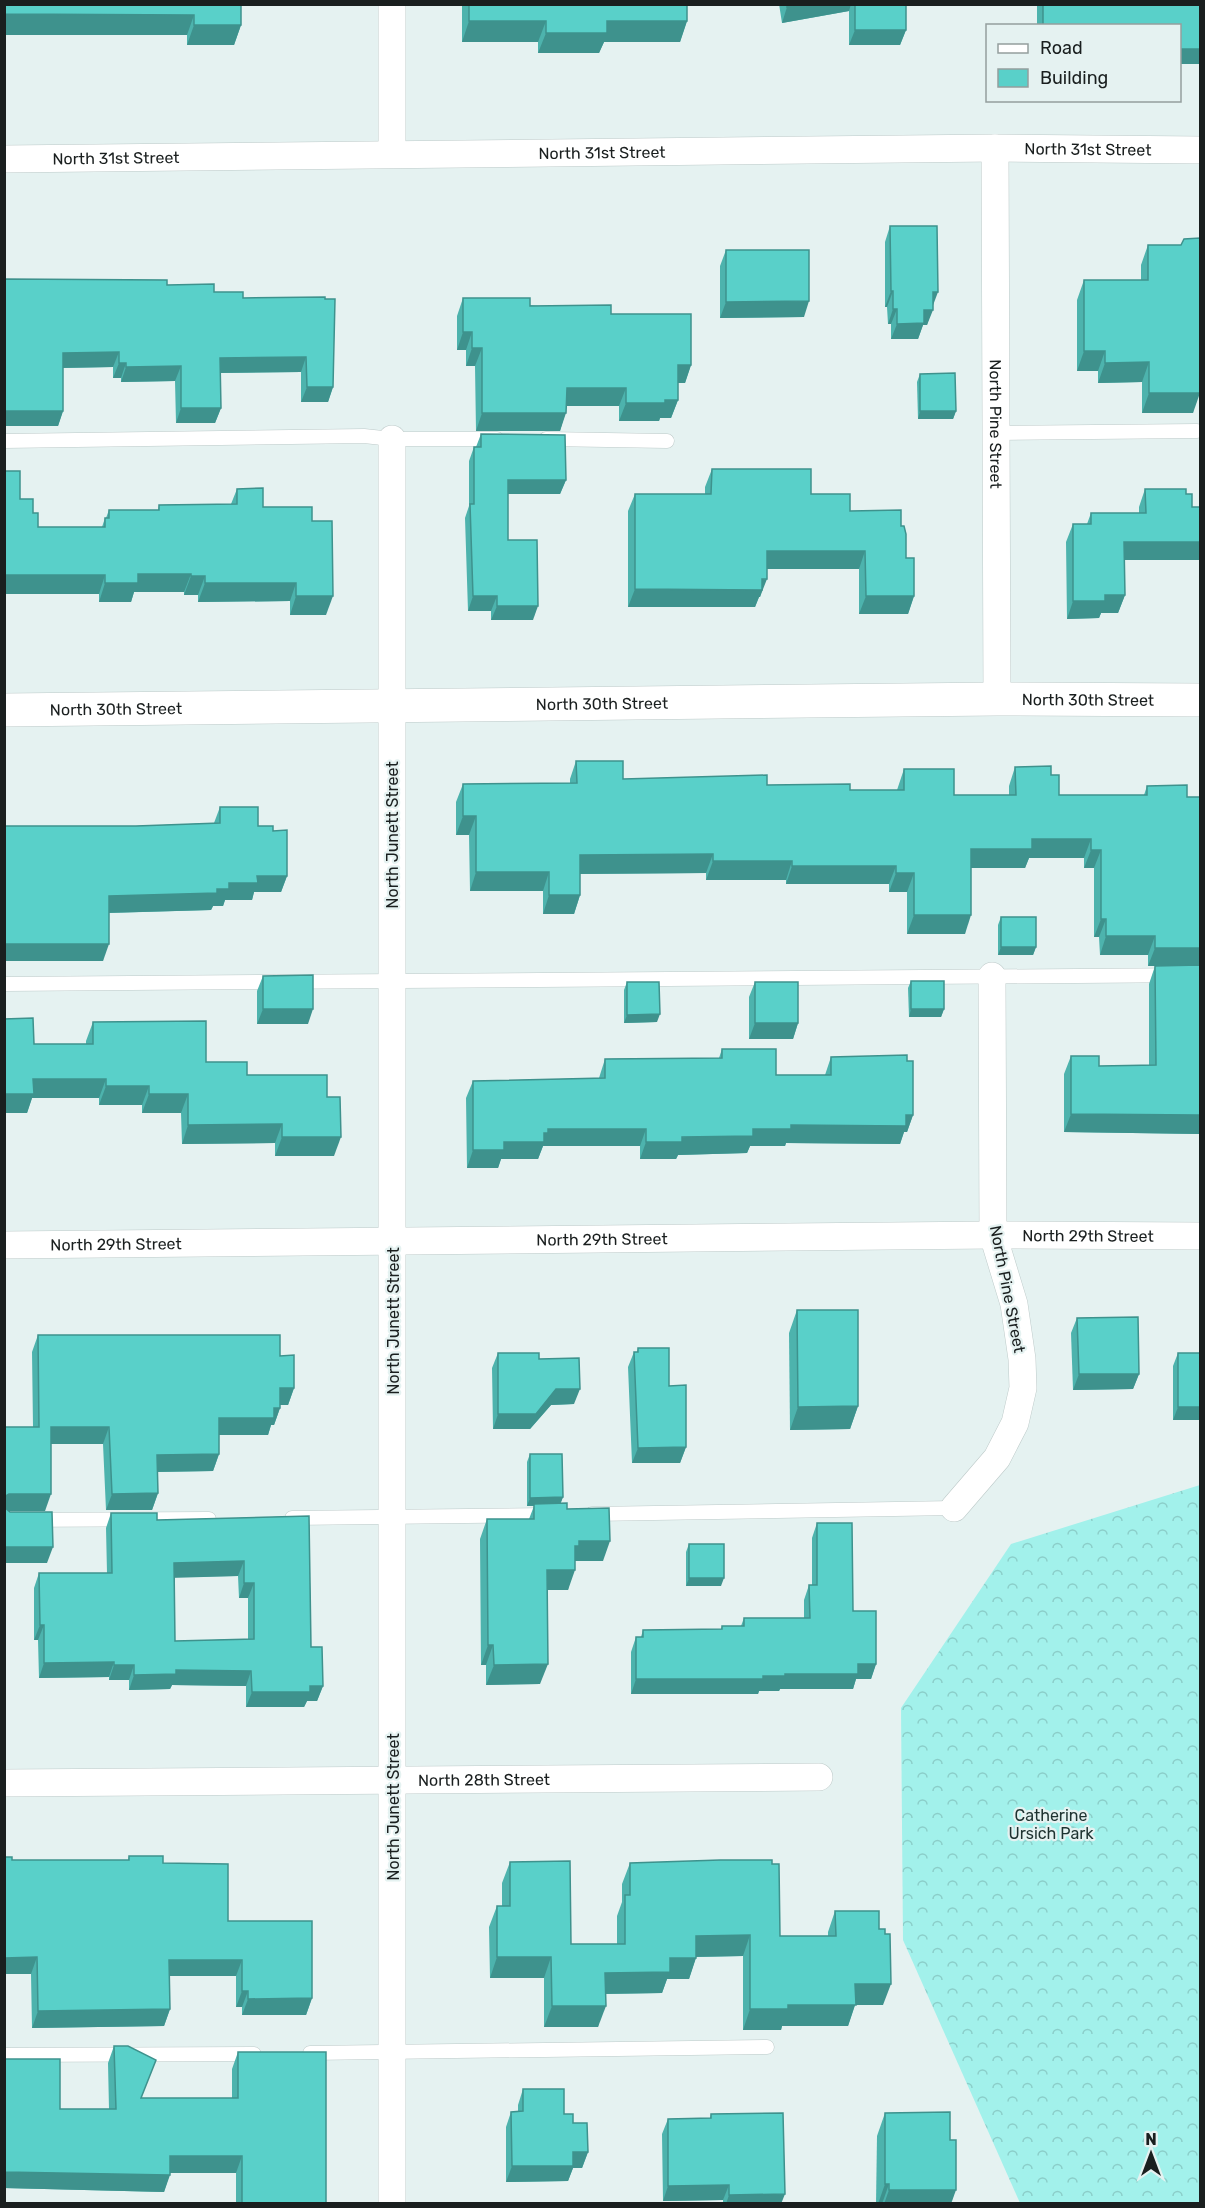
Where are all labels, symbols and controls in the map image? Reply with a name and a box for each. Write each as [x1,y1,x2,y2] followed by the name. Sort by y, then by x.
[986,24,1181,102] legend
[1040,37,1083,59] text: Road
[1040,67,1108,89] text: Building
[1024,139,1152,160] street label: North 31st Street
[538,143,666,163] street label: North 31st Street
[52,148,180,168] street label: North 31st Street
[986,359,1005,489] street label: North Pine Street
[1022,690,1154,710] street label: North 30th Street
[536,694,668,714] street label: North 30th Street
[50,699,182,719] street label: North 30th Street
[383,761,402,909] street label: North Junett Street
[986,1224,1029,1354] street label: North Pine Street
[1022,1226,1154,1246] street label: North 29th Street
[536,1229,668,1250] street label: North 29th Street
[50,1234,182,1255] street label: North 29th Street
[384,1247,403,1395] street label: North Junett Street
[384,1733,403,1881] street label: North Junett Street
[418,1770,550,1790] street label: North 28th Street
[1008,1806,1094,1843] park label: Catherine Ursich Park
[1121,2124,1181,2184] north arrow
[1145,2130,1157,2149] text: N

